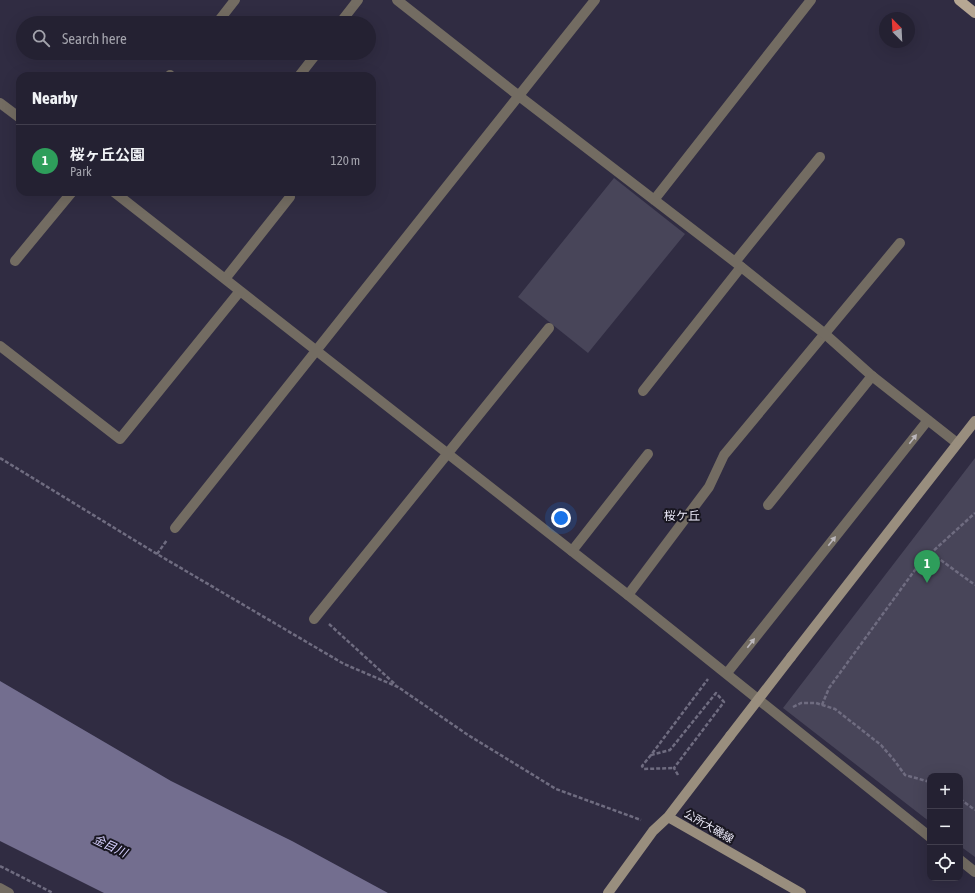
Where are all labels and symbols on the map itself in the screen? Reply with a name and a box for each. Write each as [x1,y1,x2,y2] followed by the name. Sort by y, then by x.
[879,12,915,48] north arrow
[909,434,917,444] one-way arrow
[551,508,571,528] your location
[664,509,700,523] district label: 桜ケ丘
[828,535,836,546] one-way arrow
[914,550,940,583] pin: 1
[747,637,755,648] one-way arrow
[682,807,736,845] street label: 公所大磯線
[91,832,131,861] water label: 金目川

